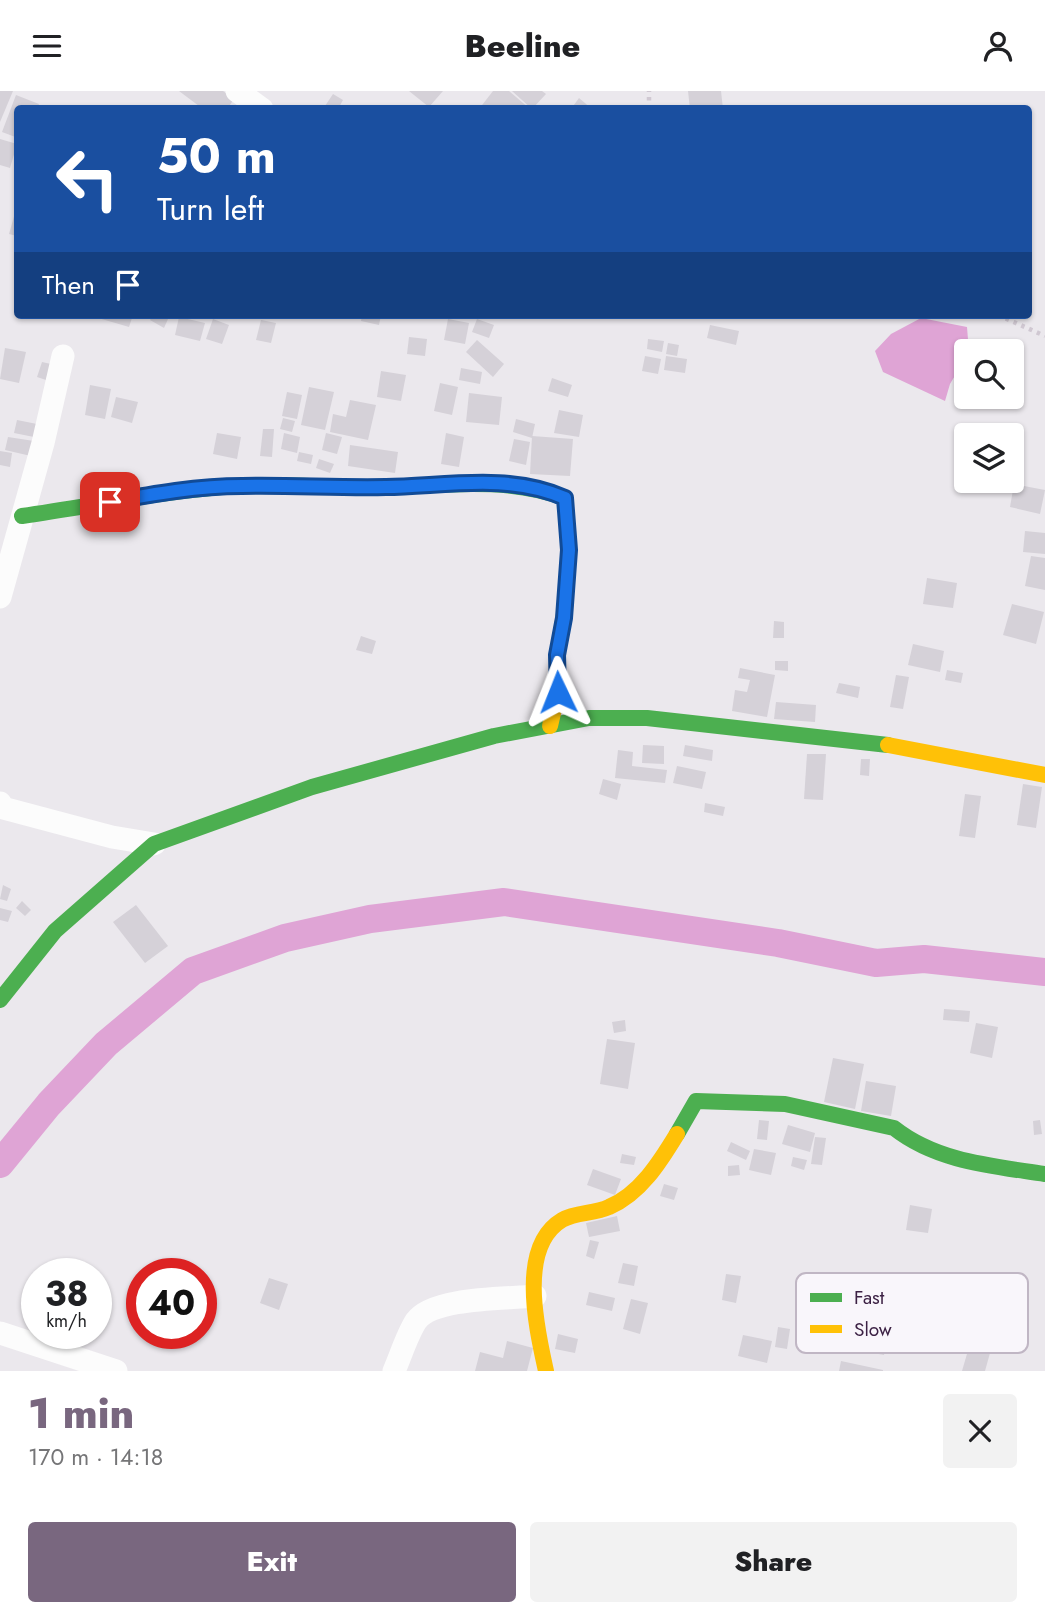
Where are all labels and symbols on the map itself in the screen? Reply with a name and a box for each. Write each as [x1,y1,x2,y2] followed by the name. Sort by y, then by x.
[80,472,140,532] pin
[521,655,595,729] position arrow
[126,1258,217,1349] speed limit sign: 40
[796,1273,1028,1353] legend
[854,1284,885,1311] text: Fast
[854,1316,892,1343] text: Slow

